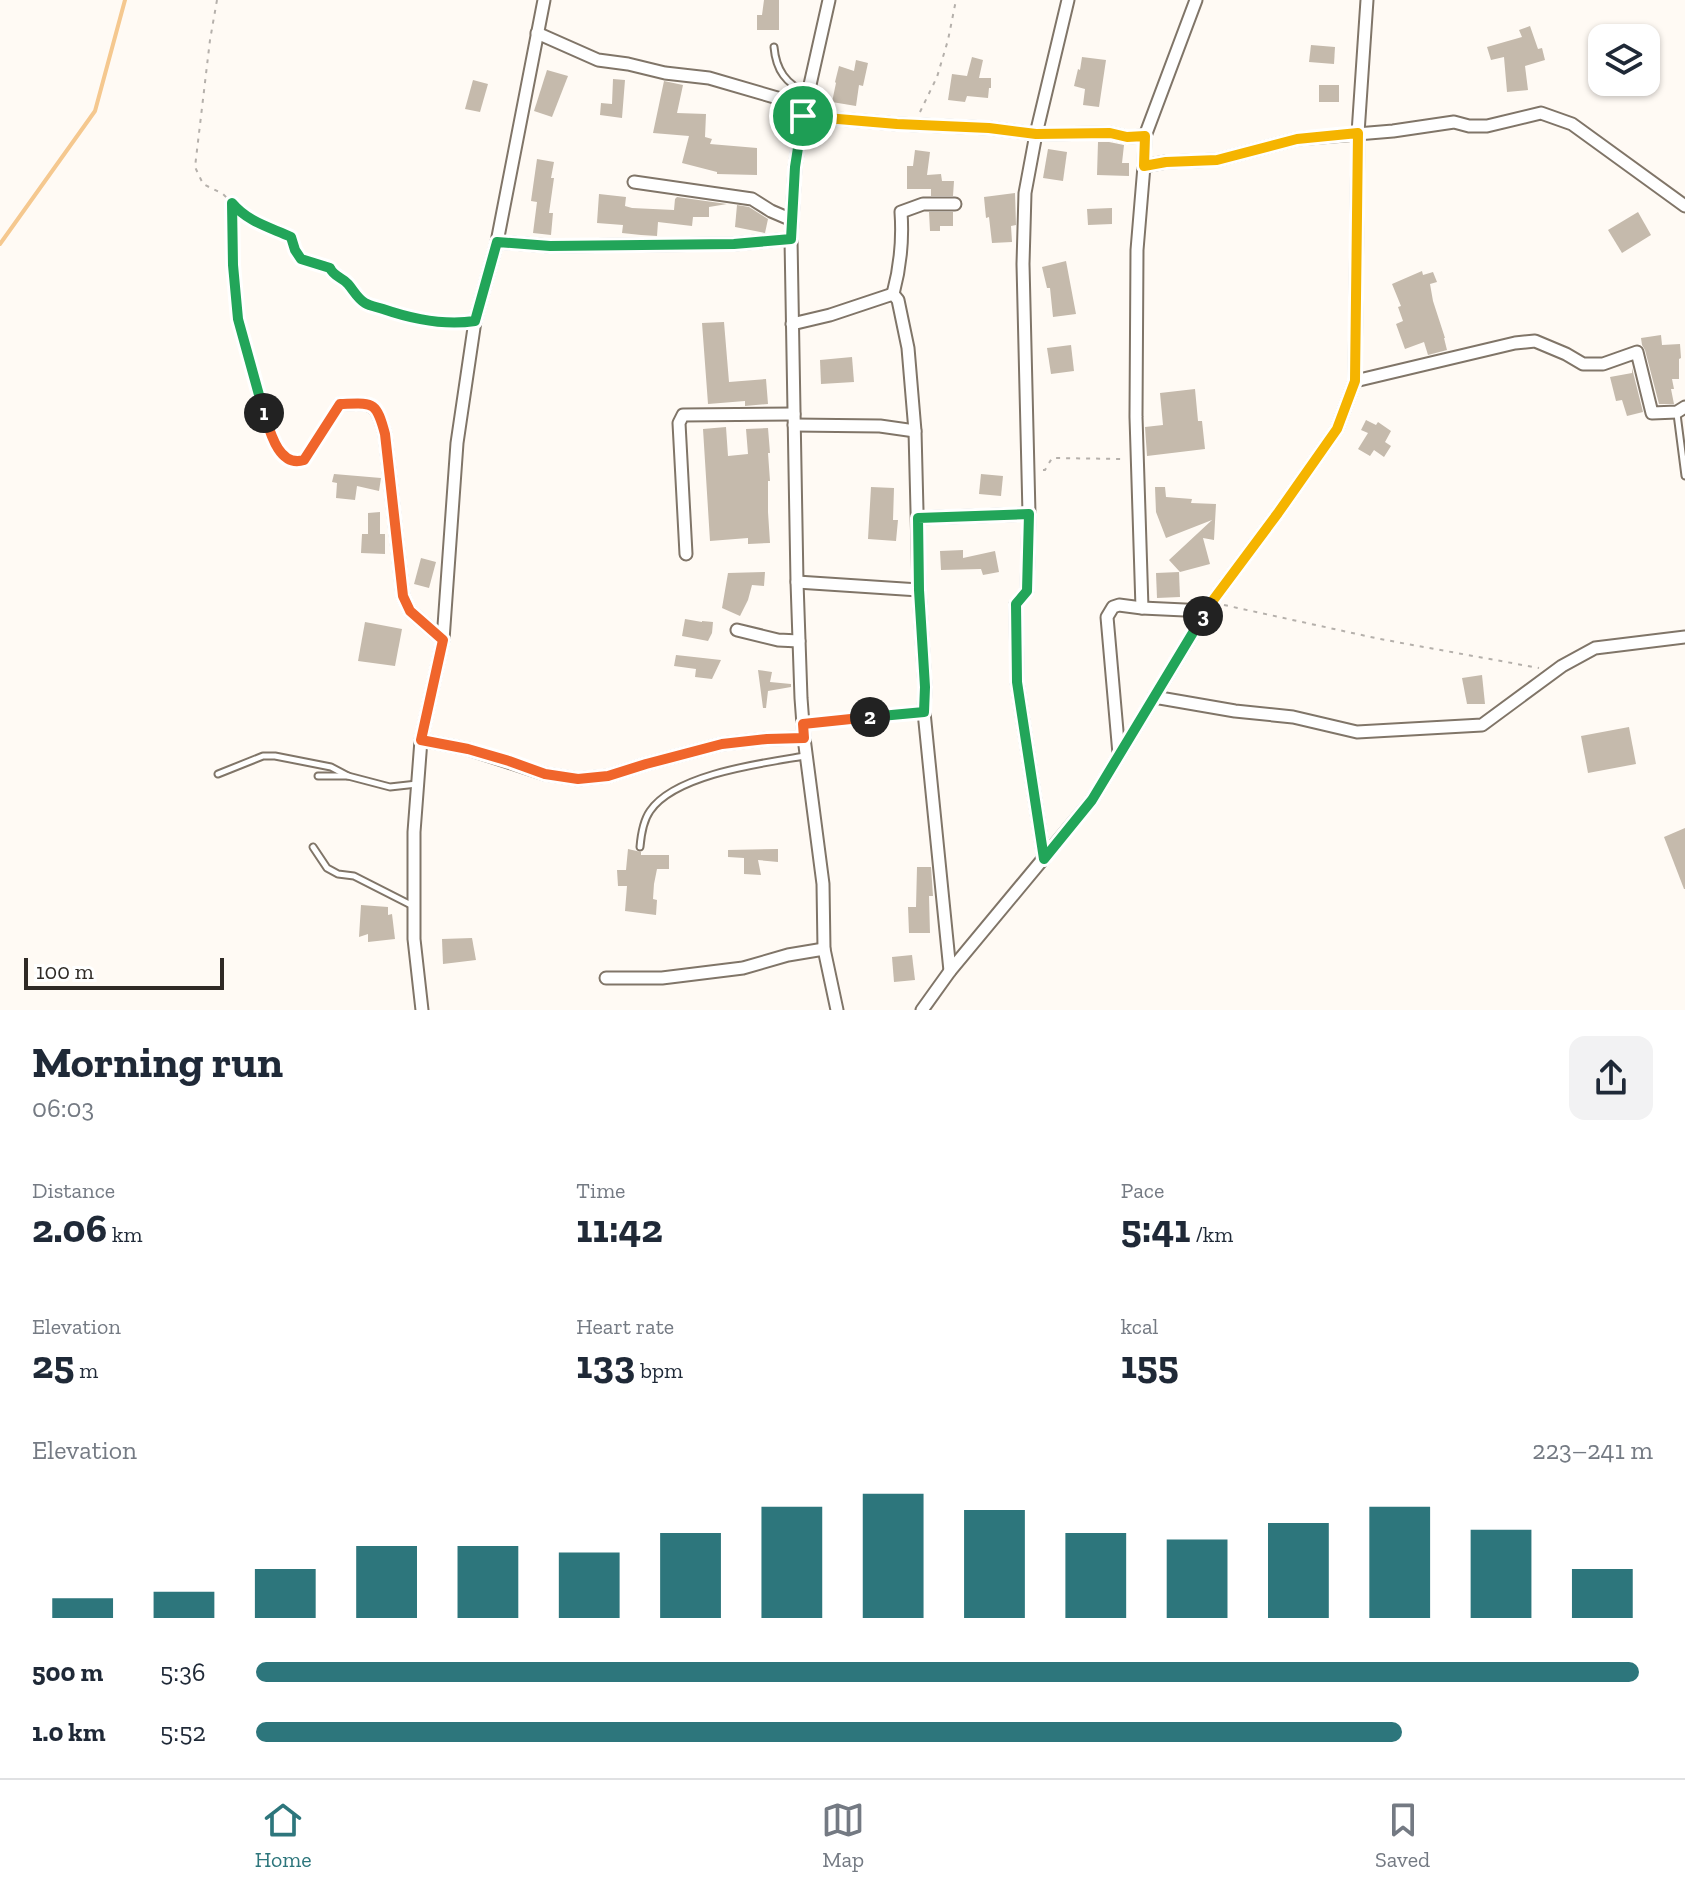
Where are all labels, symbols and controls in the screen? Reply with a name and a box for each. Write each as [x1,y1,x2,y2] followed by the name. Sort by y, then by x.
[1588,24,1660,96] map controls
[1588,24,1660,96] button: layers
[769,82,837,150] pin
[781,94,825,138] icon: arrive
[244,393,284,433] pin: 1
[260,399,268,426] text: 1
[1183,596,1223,636] pin: 3
[1197,602,1209,629] text: 3
[850,697,890,737] pin: 2
[864,703,876,730] text: 2
[24,954,224,990] scale bar
[36,958,94,985] text: 100 m
[32,1035,283,1088] text: Morning run
[1569,1036,1653,1120] button: share
[32,1092,94,1124] text: 06:03
[32,1177,115,1204] text: Distance
[576,1177,625,1204] text: Time
[1121,1177,1164,1204] text: Pace
[32,1204,107,1252] text: 2.06
[576,1204,663,1252] text: 11:42
[1121,1204,1190,1252] text: 5:41
[107,1221,143,1248] text: km
[1190,1221,1233,1248] text: /km
[32,1313,121,1340] text: Elevation
[576,1313,674,1340] text: Heart rate
[1121,1313,1158,1340] text: kcal
[32,1340,74,1388] text: 25
[576,1340,635,1388] text: 133
[1121,1340,1179,1388] text: 155
[74,1357,98,1384] text: m
[635,1357,683,1384] text: bpm
[32,1434,137,1466] text: Elevation
[1532,1434,1653,1466] text: 223–241 m
[32,1656,103,1688] text: 500 m
[160,1656,206,1688] text: 5:36
[32,1716,105,1748] text: 1.0 km
[160,1716,206,1748] text: 5:52
[255,1798,312,1873] tab: Home
[821,1798,865,1873] tab: Map
[1375,1798,1430,1873] tab: Saved

